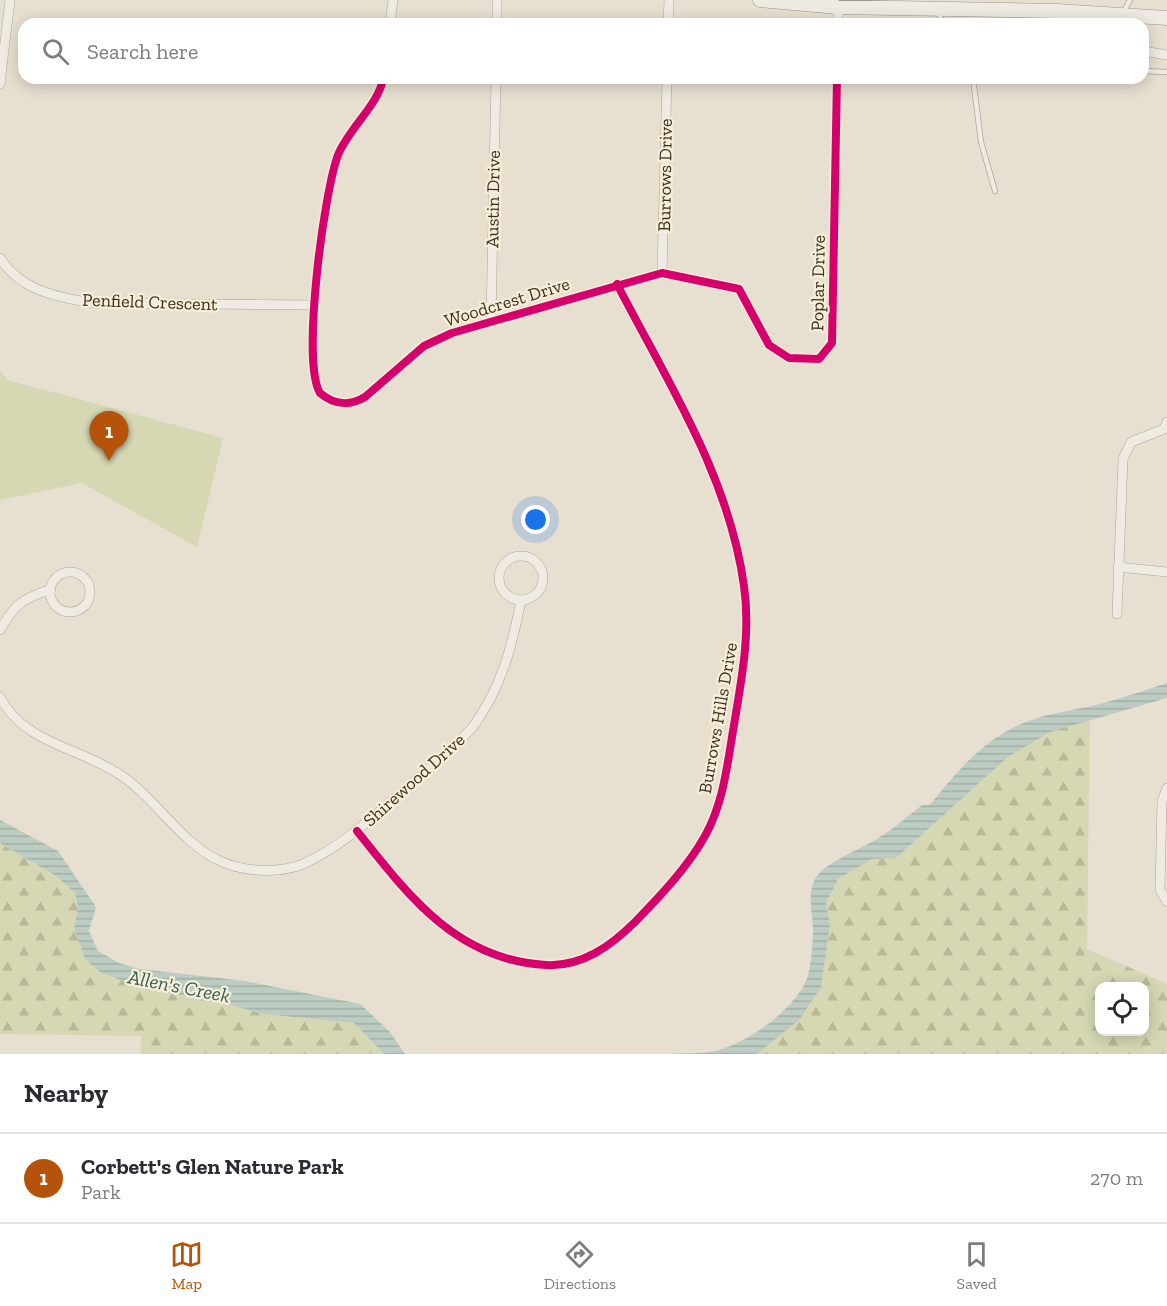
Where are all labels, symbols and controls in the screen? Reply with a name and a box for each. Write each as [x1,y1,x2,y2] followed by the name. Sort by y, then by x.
[18,18,1149,84] search box
[39,35,72,68] icon: search
[87,38,198,65] text: Search here
[653,118,677,232] street label: Burrows Drive
[481,150,505,248] street label: Austin Drive
[806,235,830,331] street label: Poplar Drive
[442,273,572,331] street label: Woodcrest Drive
[82,289,218,315] street label: Penfield Crescent
[90,412,128,461] pin: 1
[521,505,550,534] your location
[694,641,742,795] street label: Burrows Hills Drive
[359,729,469,831] street label: Shirewood Drive
[125,964,232,1008] water label: Allen's Creek
[1095,982,1149,1036] map controls
[1095,982,1149,1036] button: locate
[24,1077,108,1109] text: Nearby
[81,1153,344,1180] text: Corbett's Glen Nature Park
[39,1166,48,1190] text: 1
[1090,1166,1143,1190] text: 270 m
[81,1180,121,1204] text: Park
[170,1238,203,1293] tab: Map
[544,1238,616,1293] tab: Directions
[957,1238,997,1293] tab: Saved

